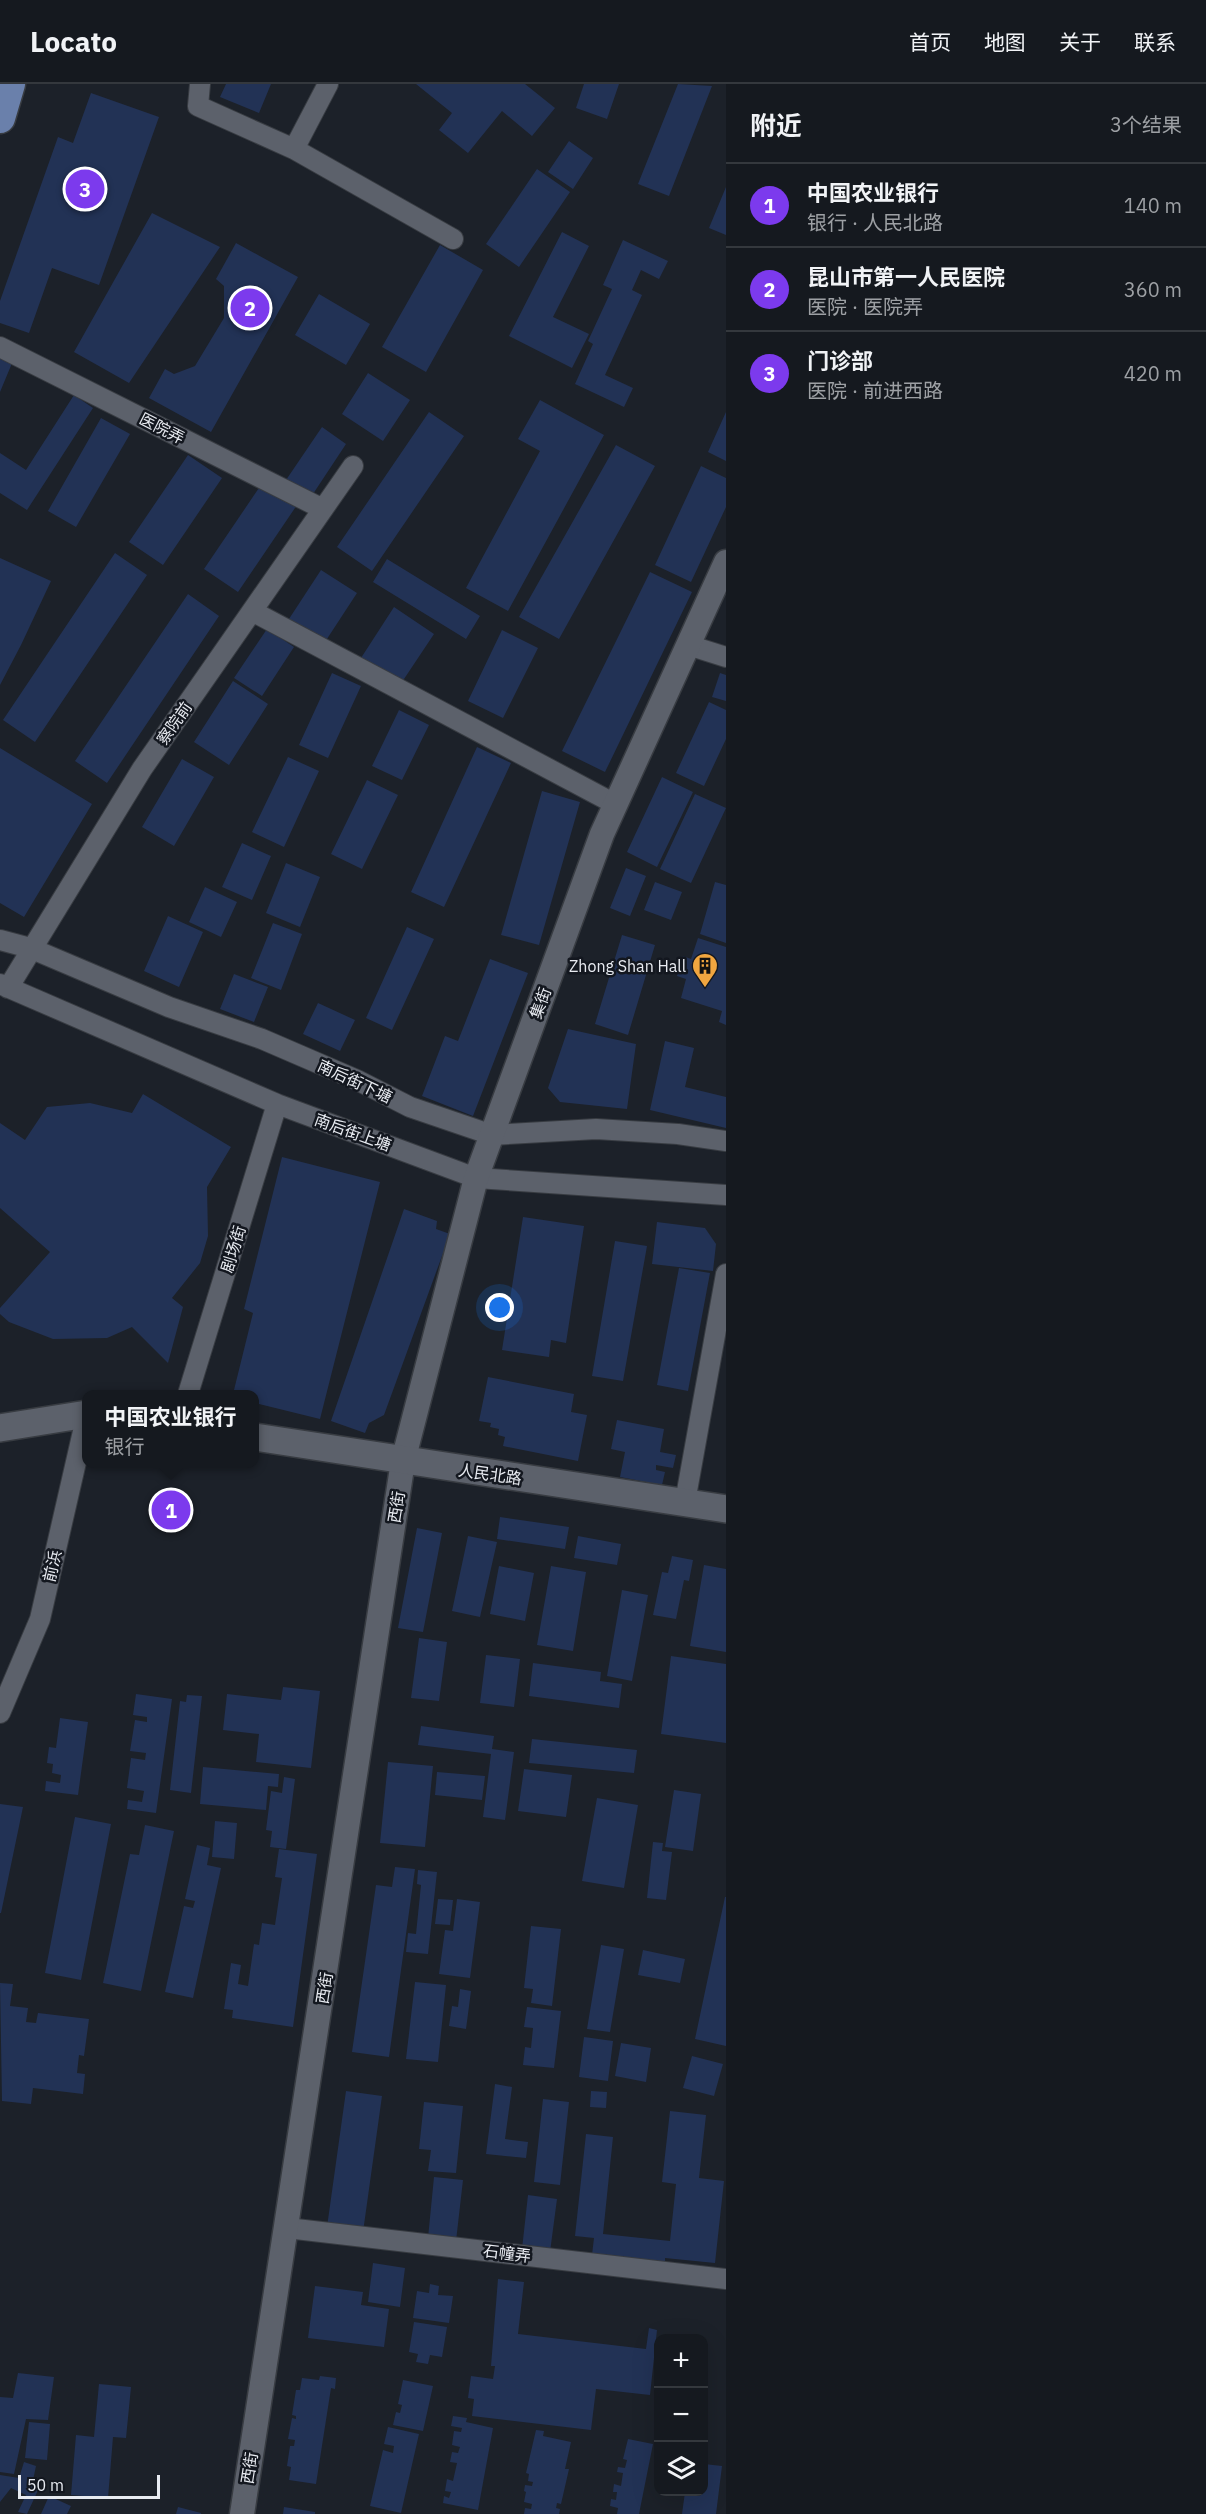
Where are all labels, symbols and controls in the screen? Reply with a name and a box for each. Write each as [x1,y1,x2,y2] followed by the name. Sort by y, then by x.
[30,23,117,60] text: Locato
[909,28,951,56] text: 首页
[984,28,1026,56] text: 地图
[1059,28,1101,56] text: 关于
[1134,28,1176,56] text: 联系
[750,108,802,142] text: 附近
[1110,111,1182,138] text: 3个结果
[66,166,104,212] pin: 3
[807,178,939,207] text: 中国农业银行
[764,192,776,219] text: 1
[1124,192,1182,219] text: 140 m
[807,209,943,236] text: 银行 · 人民北路
[807,262,1005,291] text: 昆山市第一人民医院
[764,276,776,303] text: 2
[1124,276,1182,303] text: 360 m
[230,286,270,330] pin: 2
[807,293,923,320] text: 医院 · 医院弄
[807,346,873,375] text: 门诊部
[764,360,776,387] text: 3
[1124,360,1182,387] text: 420 m
[807,377,943,404] text: 医院 · 前进西路
[136,408,188,448] street label: 医院弄
[152,698,196,748] street label: 察院前
[690,951,720,989] building icon: Zhong Shan Hall
[569,956,686,976] place label: Zhong Shan Hall
[525,985,555,1021] street label: 集街
[315,1055,395,1107] street label: 南后街下塘
[312,1109,394,1155] street label: 南后街上塘
[216,1223,250,1275] street label: 剧场街
[485,1293,514,1322] your location
[82,1390,259,1468] popup
[104,1402,237,1431] text: 中国农业银行
[104,1433,144,1460] text: 银行
[457,1460,523,1488] street label: 人民北路
[152,1488,190,1532] pin: 1
[384,1490,408,1524] street label: 西街
[39,1548,65,1584] street label: 前浜
[312,1971,336,2005] street label: 西街
[482,2240,532,2266] street label: 石幢弄
[654,2334,708,2496] map controls
[654,2334,708,2388] button: +
[654,2388,708,2442] button: −
[654,2442,708,2496] button: layers
[237,2451,261,2485] street label: 西街
[18,2472,160,2500] scale bar
[27,2475,64,2495] text: 50 m

